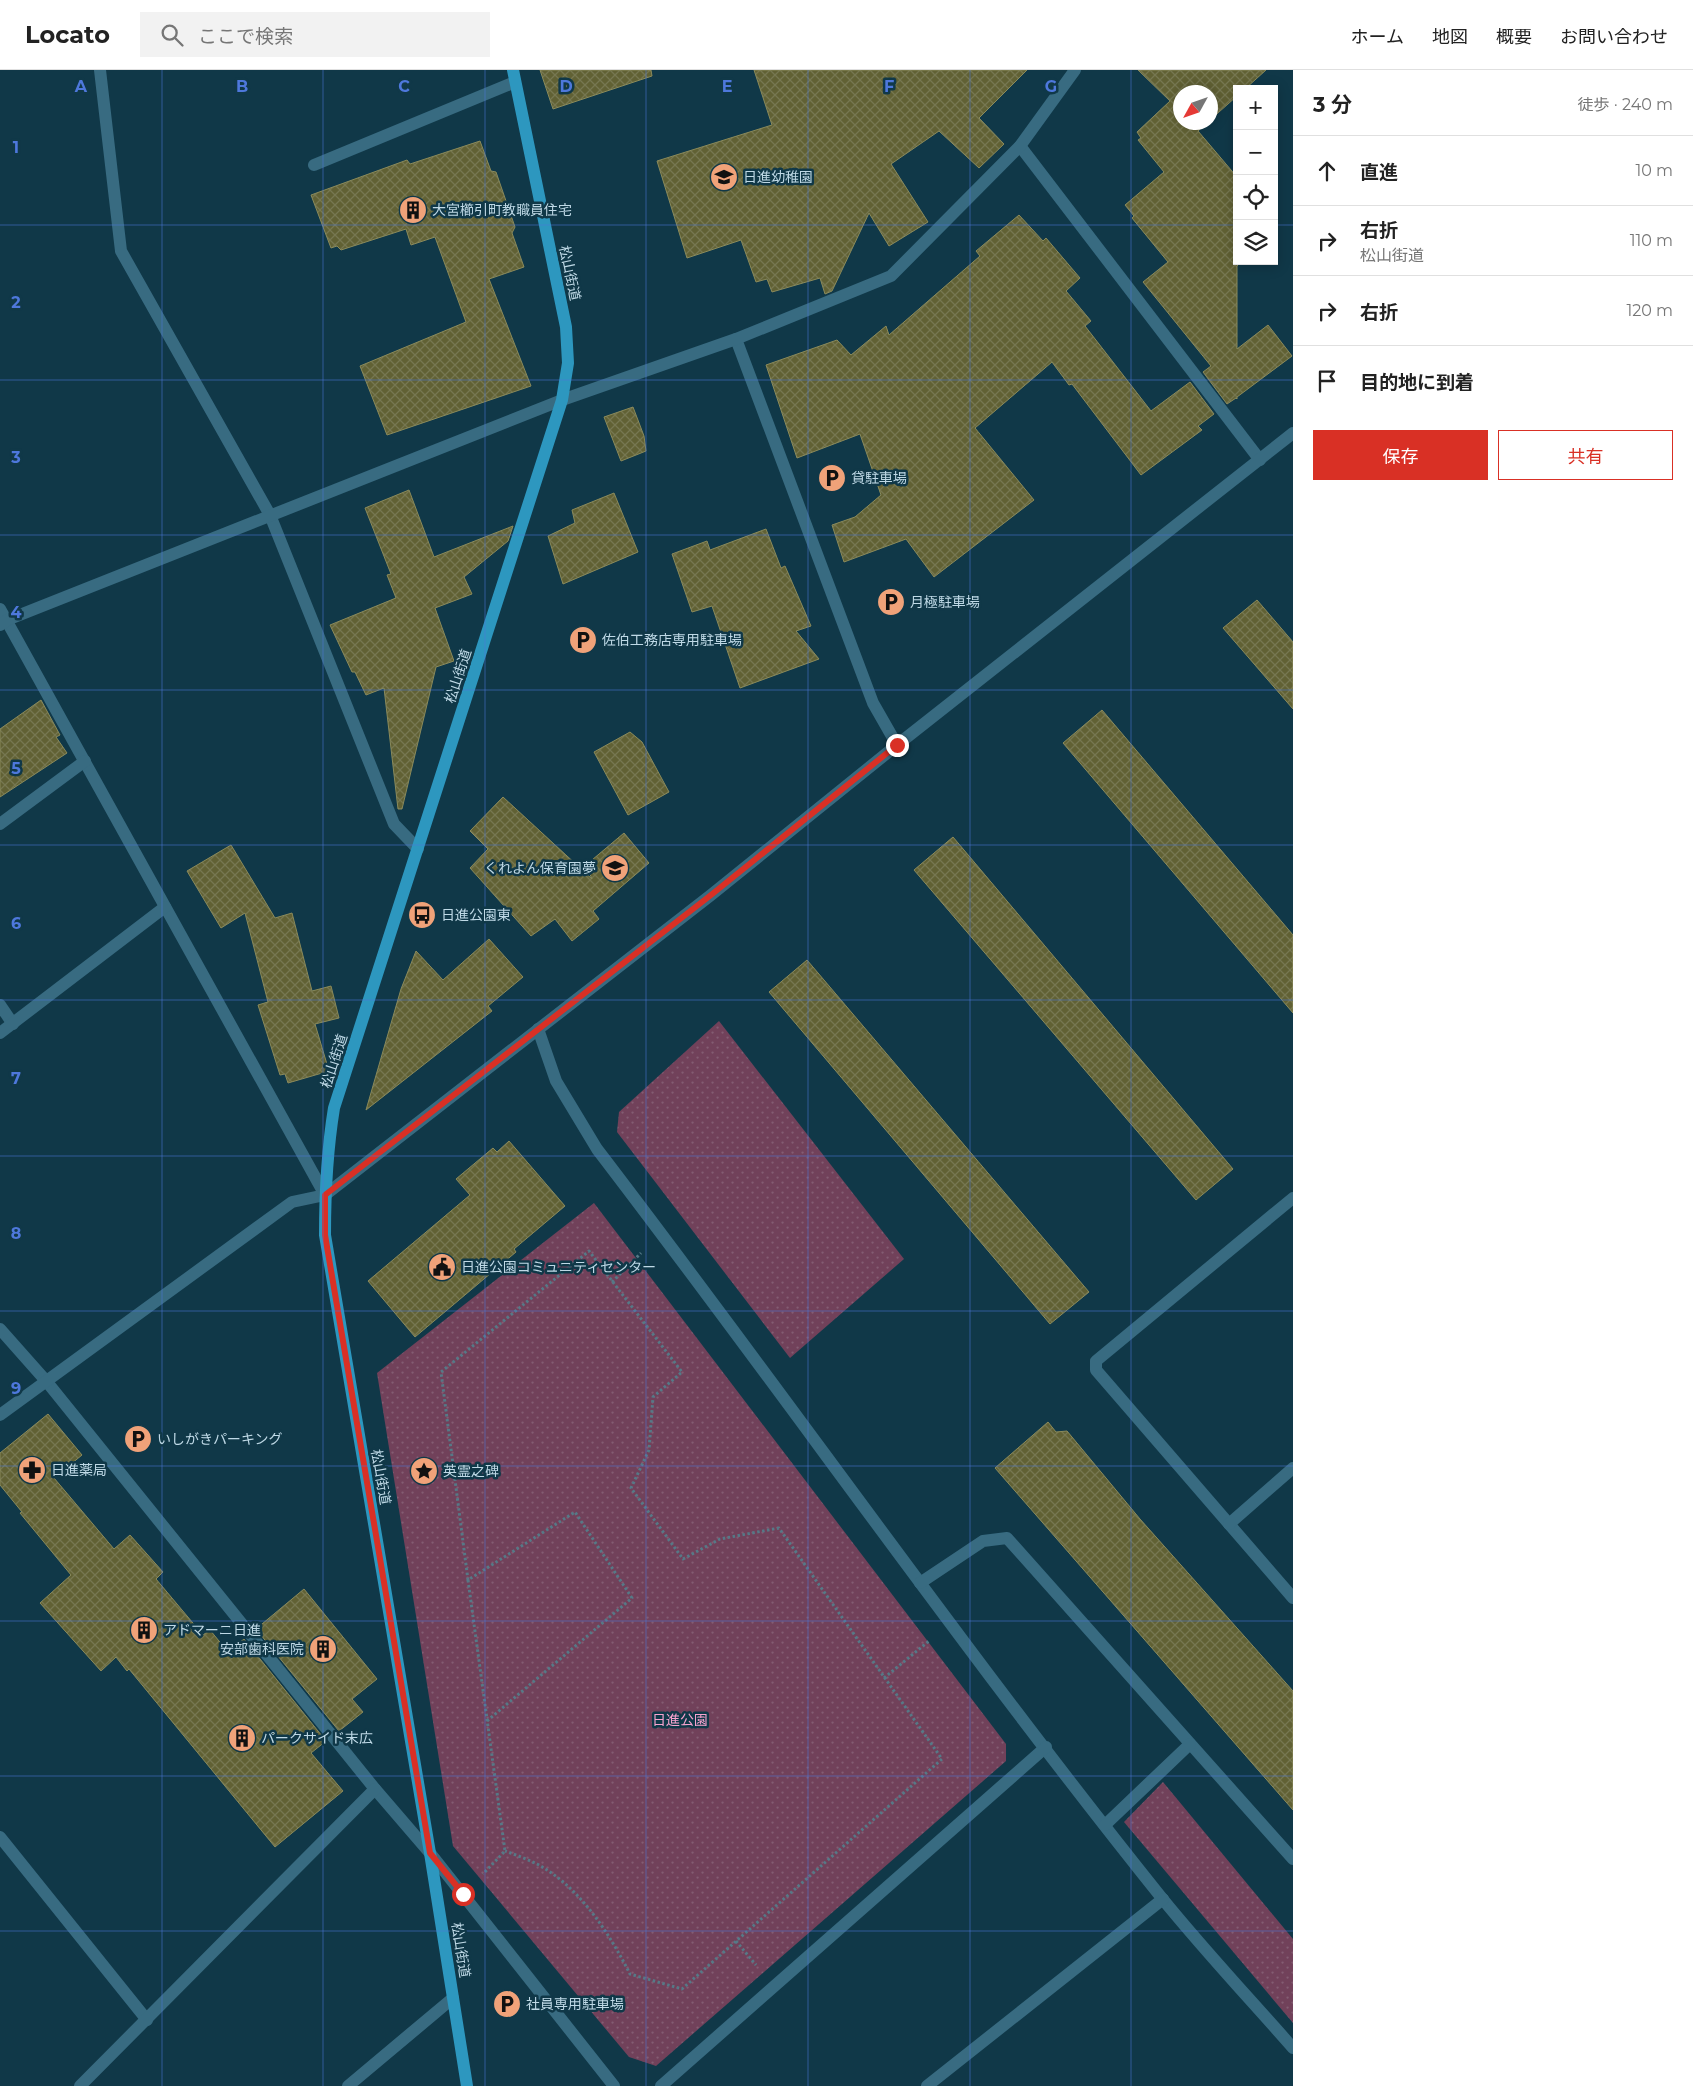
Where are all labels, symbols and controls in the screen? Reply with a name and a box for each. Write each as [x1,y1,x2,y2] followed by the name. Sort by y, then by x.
[140,12,490,57] search box
[25,20,110,49] text: Locato
[158,21,186,49] icon: search
[198,25,293,48] text: ここで検索
[1351,26,1404,48] text: ホーム
[1432,26,1468,48] text: 地図
[1496,26,1532,48] text: 概要
[1560,26,1668,48] text: お問い合わせ
[74,77,88,96] text: A
[236,77,248,96] text: B
[398,77,410,96] text: C
[559,77,573,96] text: D
[722,77,732,96] text: E
[884,77,894,96] text: F
[1045,77,1057,96] text: G
[1173,85,1218,130] north arrow
[1233,85,1278,265] map controls
[1233,85,1278,130] button: +
[1313,92,1352,117] text: 3 分
[1578,95,1673,114] text: 徒歩 · 240 m
[1233,130,1278,175] button: −
[13,138,19,157] text: 1
[1313,157,1341,185] icon: ahead
[1360,161,1398,184] text: 直進
[1635,161,1673,180] text: 10 m
[709,162,739,192] school or university icon: 日進幼稚園
[743,168,813,186] place label: 日進幼稚園
[1233,175,1278,220] button: locate
[398,195,428,225] building icon: 大宮櫛引町教職員住宅
[432,201,572,219] place label: 大宮櫛引町教職員住宅
[1360,219,1398,242] text: 右折
[1233,220,1278,265] button: layers
[1313,227,1341,255] icon: right
[1630,231,1673,250] text: 110 m
[555,244,585,302] street label: 松山街道
[1360,246,1424,265] text: 松山街道
[11,293,21,312] text: 2
[1313,297,1341,325] icon: right
[1360,301,1398,324] text: 右折
[1626,301,1673,320] text: 120 m
[1313,367,1341,395] icon: arrive
[1360,371,1474,394] text: 目的地に到着
[1313,430,1488,480] button: 保存
[1498,430,1673,480] button: 共有
[10,448,21,467] text: 3
[817,463,847,493] parking icon: 貸駐車場
[851,469,907,487] place label: 貸駐車場
[876,587,906,617] parking icon: 月極駐車場
[910,593,980,611] place label: 月極駐車場
[10,603,22,622] text: 4
[568,625,598,655] parking icon: 佐伯工務店専用駐車場
[602,631,742,649] place label: 佐伯工務店専用駐車場
[441,647,475,705] street label: 松山街道
[886,734,909,757] route end
[11,759,21,778] text: 5
[600,853,630,883] school or university icon: くれよん保育園夢
[484,859,596,877] place label: くれよん保育園夢
[407,900,437,930] bus stop icon: 日進公園東
[441,906,511,924] place label: 日進公園東
[11,914,21,933] text: 6
[317,1032,351,1090] street label: 松山街道
[11,1069,21,1088] text: 7
[11,1224,21,1243] text: 8
[427,1252,457,1282] public building icon: 日進公園コミュニティセンター
[461,1258,656,1276] place label: 日進公園コミュニティセンター
[11,1379,21,1398] text: 9
[123,1424,153,1454] parking icon: いしがきパーキング
[157,1430,283,1448] place label: いしがきパーキング
[367,1448,395,1506] street label: 松山街道
[17,1455,47,1485] pharmacy icon: 日進薬局
[409,1456,439,1486] place icon: 英霊之碑
[51,1461,107,1479] place label: 日進薬局
[443,1462,499,1480] place label: 英霊之碑
[129,1615,159,1645] building icon: アドマーニ日進
[163,1621,261,1639] place label: アドマーニ日進
[308,1634,338,1664] building icon: 安部歯科医院
[220,1640,304,1658] place label: 安部歯科医院
[652,1711,708,1729] park label: 日進公園
[227,1723,257,1753] building icon: パークサイド末広
[261,1729,373,1747] place label: パークサイド末広
[452,1883,475,1906] route start
[448,1921,474,1979] street label: 松山街道
[492,1989,522,2019] parking icon: 社員専用駐車場
[526,1995,624,2013] place label: 社員専用駐車場

